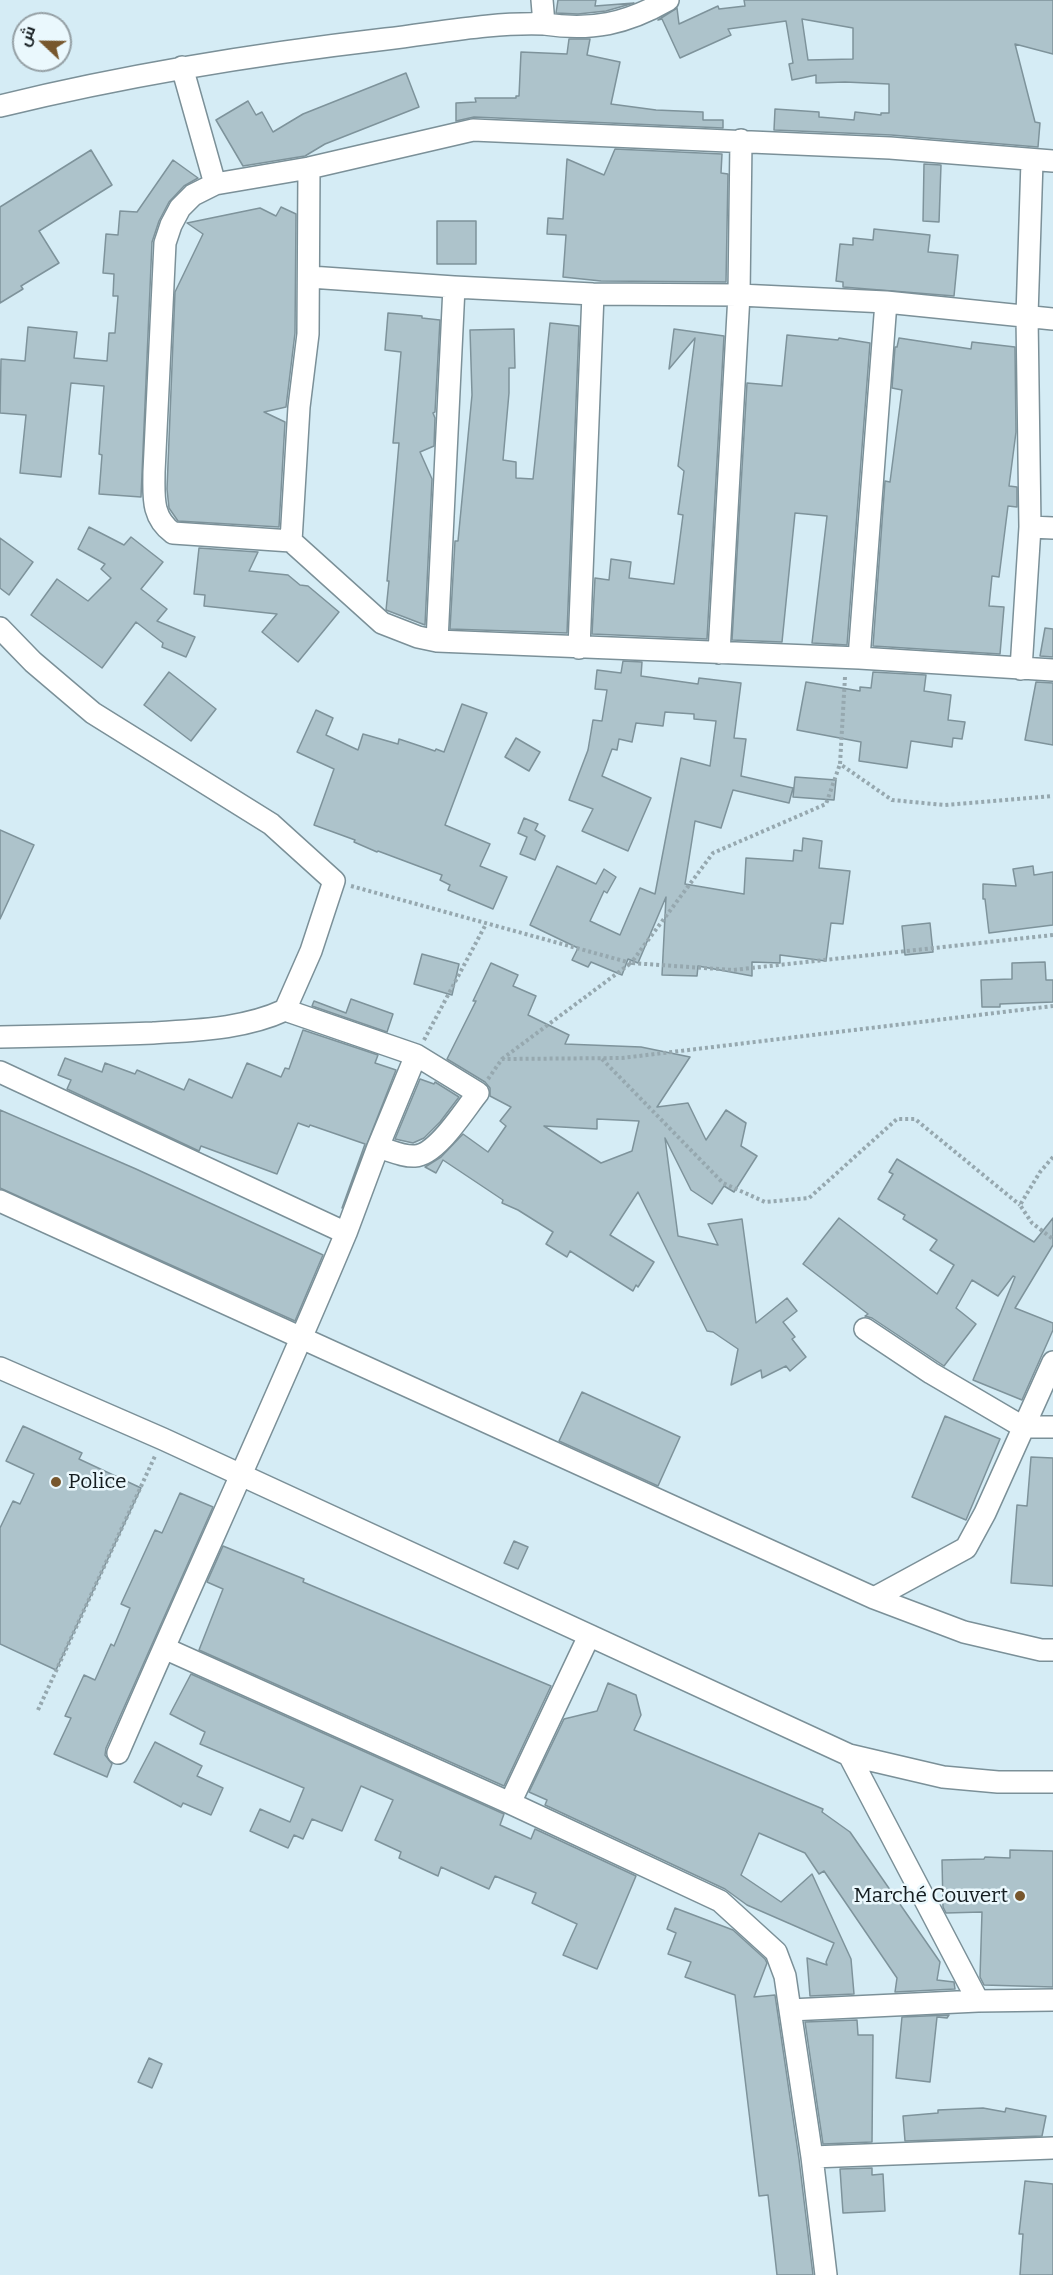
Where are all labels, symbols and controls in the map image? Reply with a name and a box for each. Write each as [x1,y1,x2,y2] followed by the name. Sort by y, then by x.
[12,12,72,72] north arrow
[14,23,39,49] text: ش
[68,1469,126,1495] place label: Police
[49,1475,63,1489] marker: Police
[853,1883,1008,1909] place label: Marché Couvert
[1013,1889,1027,1903] marker: Marché Couvert

